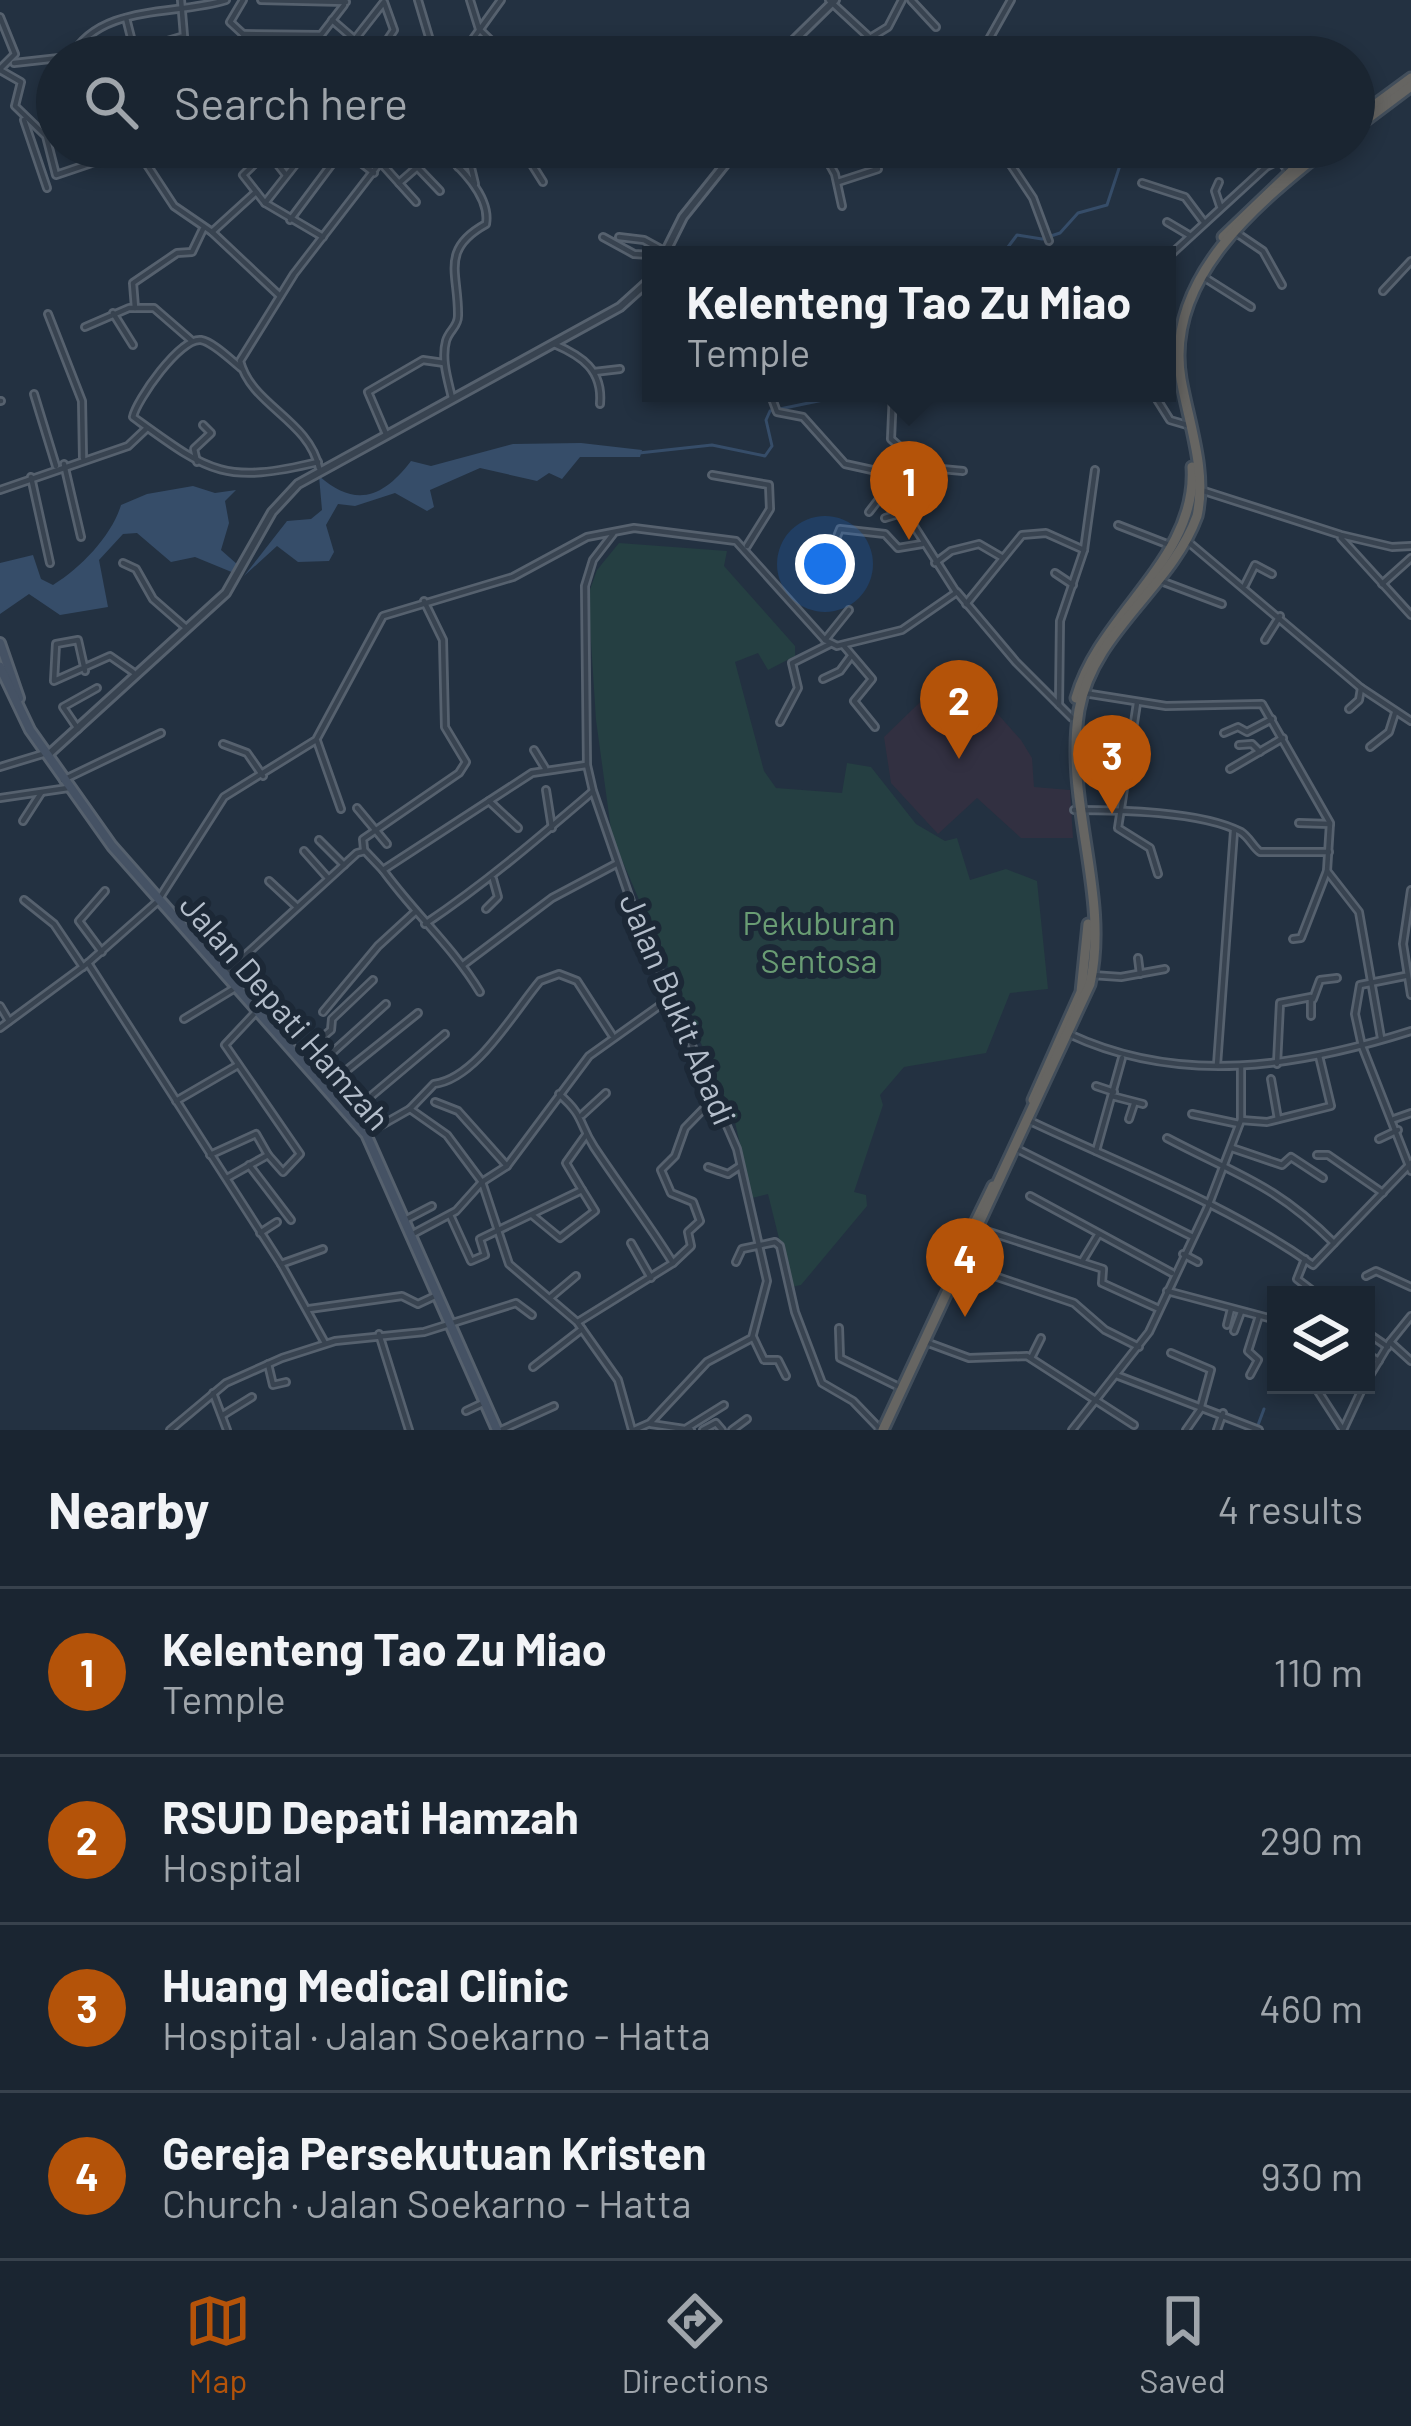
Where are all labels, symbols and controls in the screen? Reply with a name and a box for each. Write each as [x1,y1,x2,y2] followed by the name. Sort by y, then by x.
[36,36,1375,168] search box
[78,69,144,135] icon: search
[174,75,408,129] text: Search here
[642,246,1176,402] popup
[687,274,1131,328] text: Kelenteng Tao Zu Miao
[687,328,810,375] text: Temple
[870,441,948,540] pin: 1
[795,534,855,594] your location
[920,660,998,759] pin: 2
[1073,715,1151,814] pin: 3
[172,885,399,1138] street label: Jalan Depati Hamzah
[612,887,746,1130] street label: Jalan Bukit Abadi
[742,902,896,980] park label: Pekuburan Sentosa
[926,1218,1004,1317] pin: 4
[1267,1286,1375,1394] map controls
[1267,1286,1375,1394] button: layers
[48,1478,209,1539] text: Nearby
[1218,1485,1363,1532] text: 4 results
[162,1621,607,1675] text: Kelenteng Tao Zu Miao
[80,1648,94,1695] text: 1
[1273,1648,1363,1695] text: 110 m
[162,1675,286,1722] text: Temple
[162,1789,579,1843] text: RSUD Depati Hamzah
[76,1816,98,1863] text: 2
[1260,1816,1363,1863] text: 290 m
[162,1843,302,1890] text: Hospital
[162,1957,569,2011] text: Huang Medical Clinic
[76,1984,98,2031] text: 3
[1259,1984,1363,2031] text: 460 m
[162,2011,711,2058] text: Hospital · Jalan Soekarno - Hatta
[162,2125,707,2179] text: Gereja Persekutuan Kristen
[75,2152,99,2199] text: 4
[1261,2152,1363,2199] text: 930 m
[162,2179,692,2226] text: Church · Jalan Soekarno - Hatta
[185,2288,251,2400] tab: Map
[621,2288,769,2400] tab: Directions
[1139,2288,1226,2400] tab: Saved

